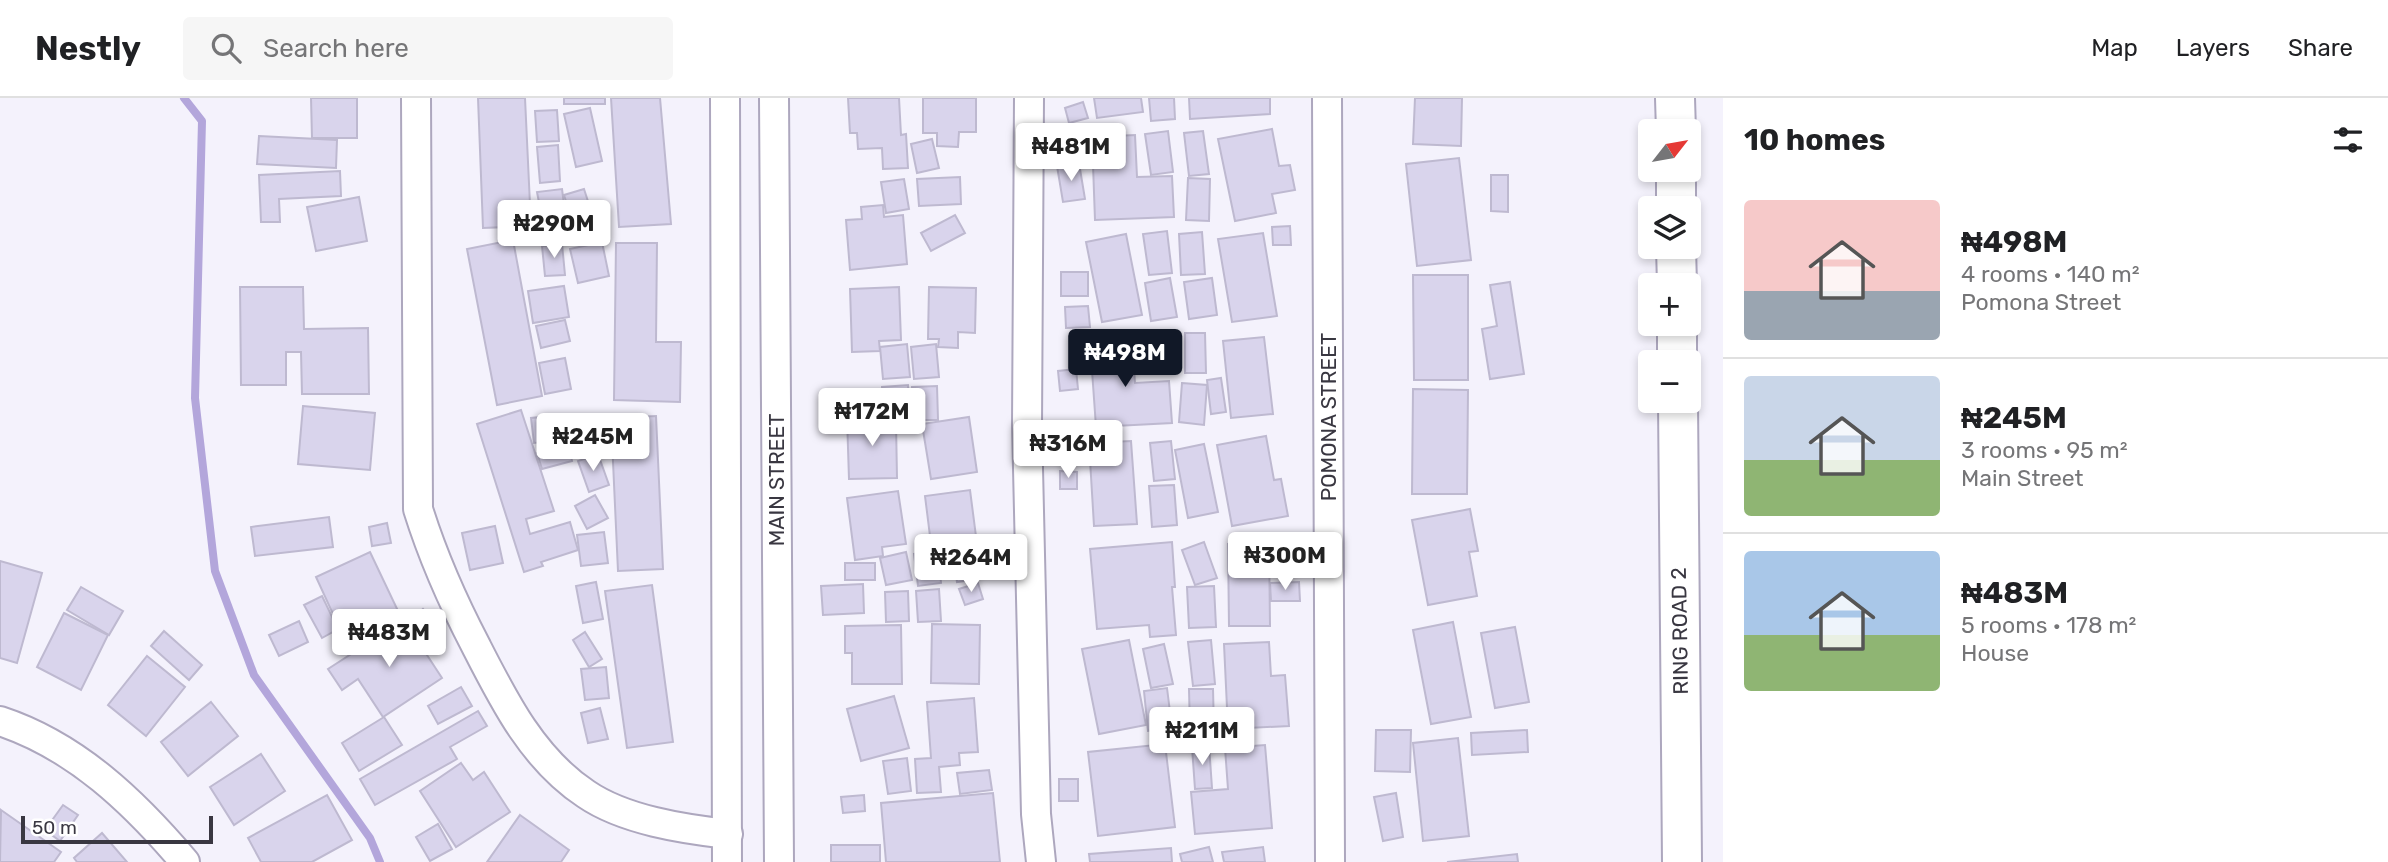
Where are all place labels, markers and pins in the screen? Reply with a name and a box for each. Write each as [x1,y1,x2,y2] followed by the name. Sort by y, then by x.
[1022,123,1120,183] pin: ₦481M
[505,200,603,260] pin: ₦290M
[1076,330,1174,389] pin: ₦498M
[823,388,921,448] pin: ₦172M
[544,414,642,473] pin: ₦245M
[1019,420,1117,480] pin: ₦316M
[1236,532,1334,592] pin: ₦300M
[922,534,1020,594] pin: ₦264M
[340,610,438,669] pin: ₦483M
[1153,708,1251,767] pin: ₦211M

